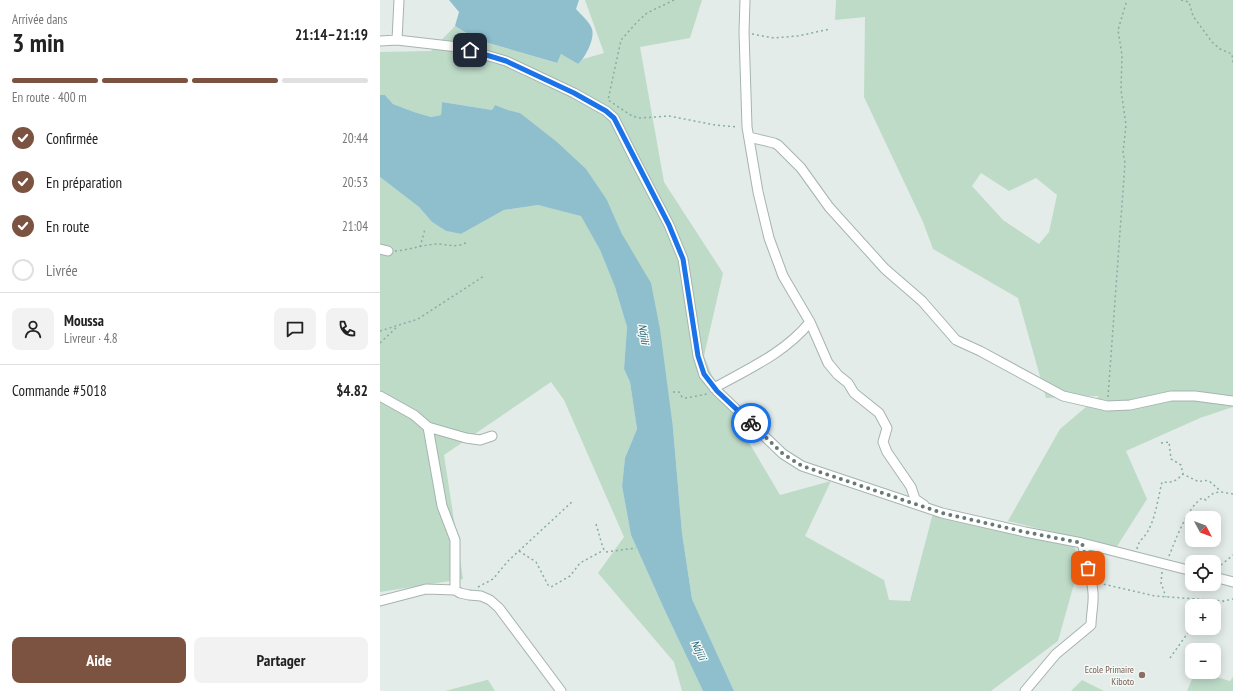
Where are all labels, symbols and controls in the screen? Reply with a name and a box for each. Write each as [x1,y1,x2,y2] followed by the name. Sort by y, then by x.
[12,11,67,28] text: Arrivée dans
[295,25,368,44] text: 21:14–21:19
[12,26,65,59] text: 3 min
[453,33,487,67] pin
[459,39,481,61] icon: home
[12,89,87,106] text: En route · 400 m
[12,127,34,149] icon: check
[46,129,98,148] text: Confirmée
[342,130,368,147] text: 20:44
[12,171,34,193] icon: check
[46,173,122,192] text: En préparation
[342,174,368,191] text: 20:53
[12,215,34,237] icon: check
[46,217,90,236] text: En route
[342,218,368,235] text: 21:04
[46,261,78,280] text: Livrée
[12,308,54,350] button: person
[274,308,316,350] button: chat
[326,308,368,350] button: phone
[64,311,104,330] text: Moussa
[636,323,653,347] water label: Ndjili
[64,330,118,347] text: Livreur · 4.8
[12,381,107,400] text: Commande #5018
[336,381,368,400] text: $4.82
[731,403,771,443] courier
[740,412,762,434] icon: bike
[1185,511,1221,547] north arrow
[1185,511,1221,679] map controls
[1071,551,1105,585] pin
[1185,555,1221,591] button: locate
[1077,557,1099,579] icon: bag
[1185,599,1221,635] button: +
[12,637,186,683] button: Aide
[194,637,368,683] button: Partager
[688,638,710,664] water label: Ndjili
[1185,643,1221,679] button: −
[1085,663,1134,688] place label: Ecole Primaire Kiboto
[1137,670,1147,680] marker: Ecole Primaire Kiboto

